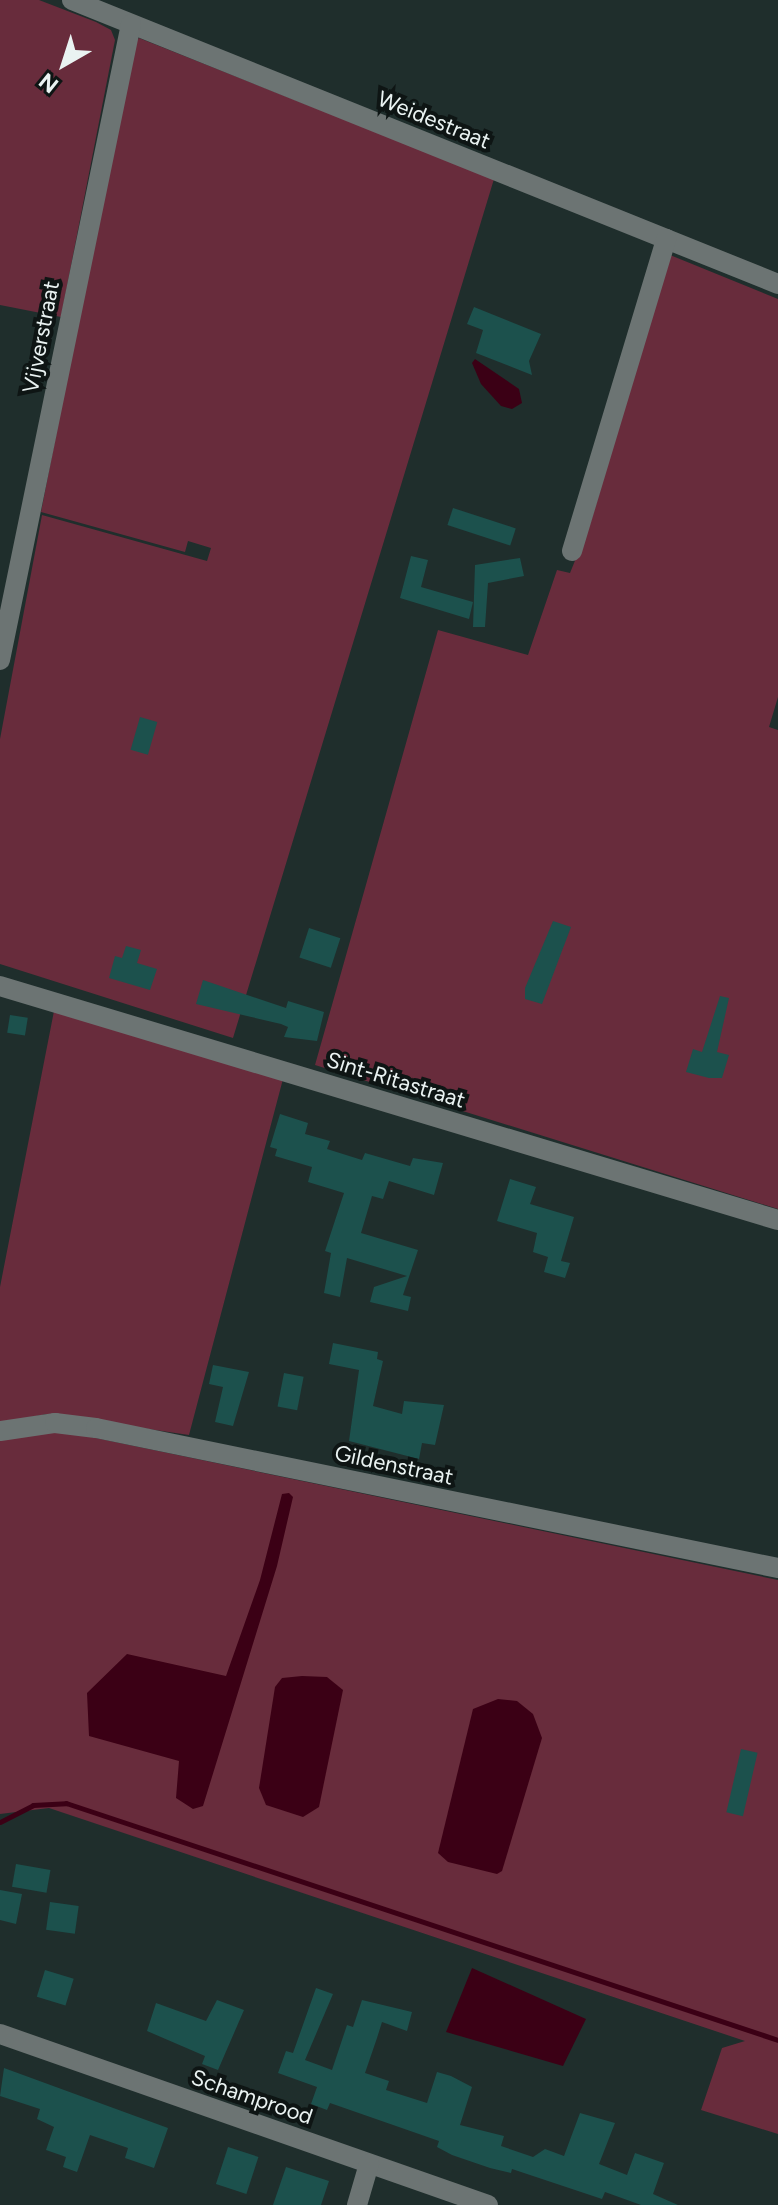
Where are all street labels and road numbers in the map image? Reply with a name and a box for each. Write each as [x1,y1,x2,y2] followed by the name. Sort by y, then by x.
[374,85,494,155] street label: Weidestraat
[17,279,65,395] street label: Vijverstraat
[324,1046,468,1114] street label: Sint-Ritastraat
[332,1440,456,1490] street label: Gildenstraat
[188,2064,316,2130] street label: Schamprood

